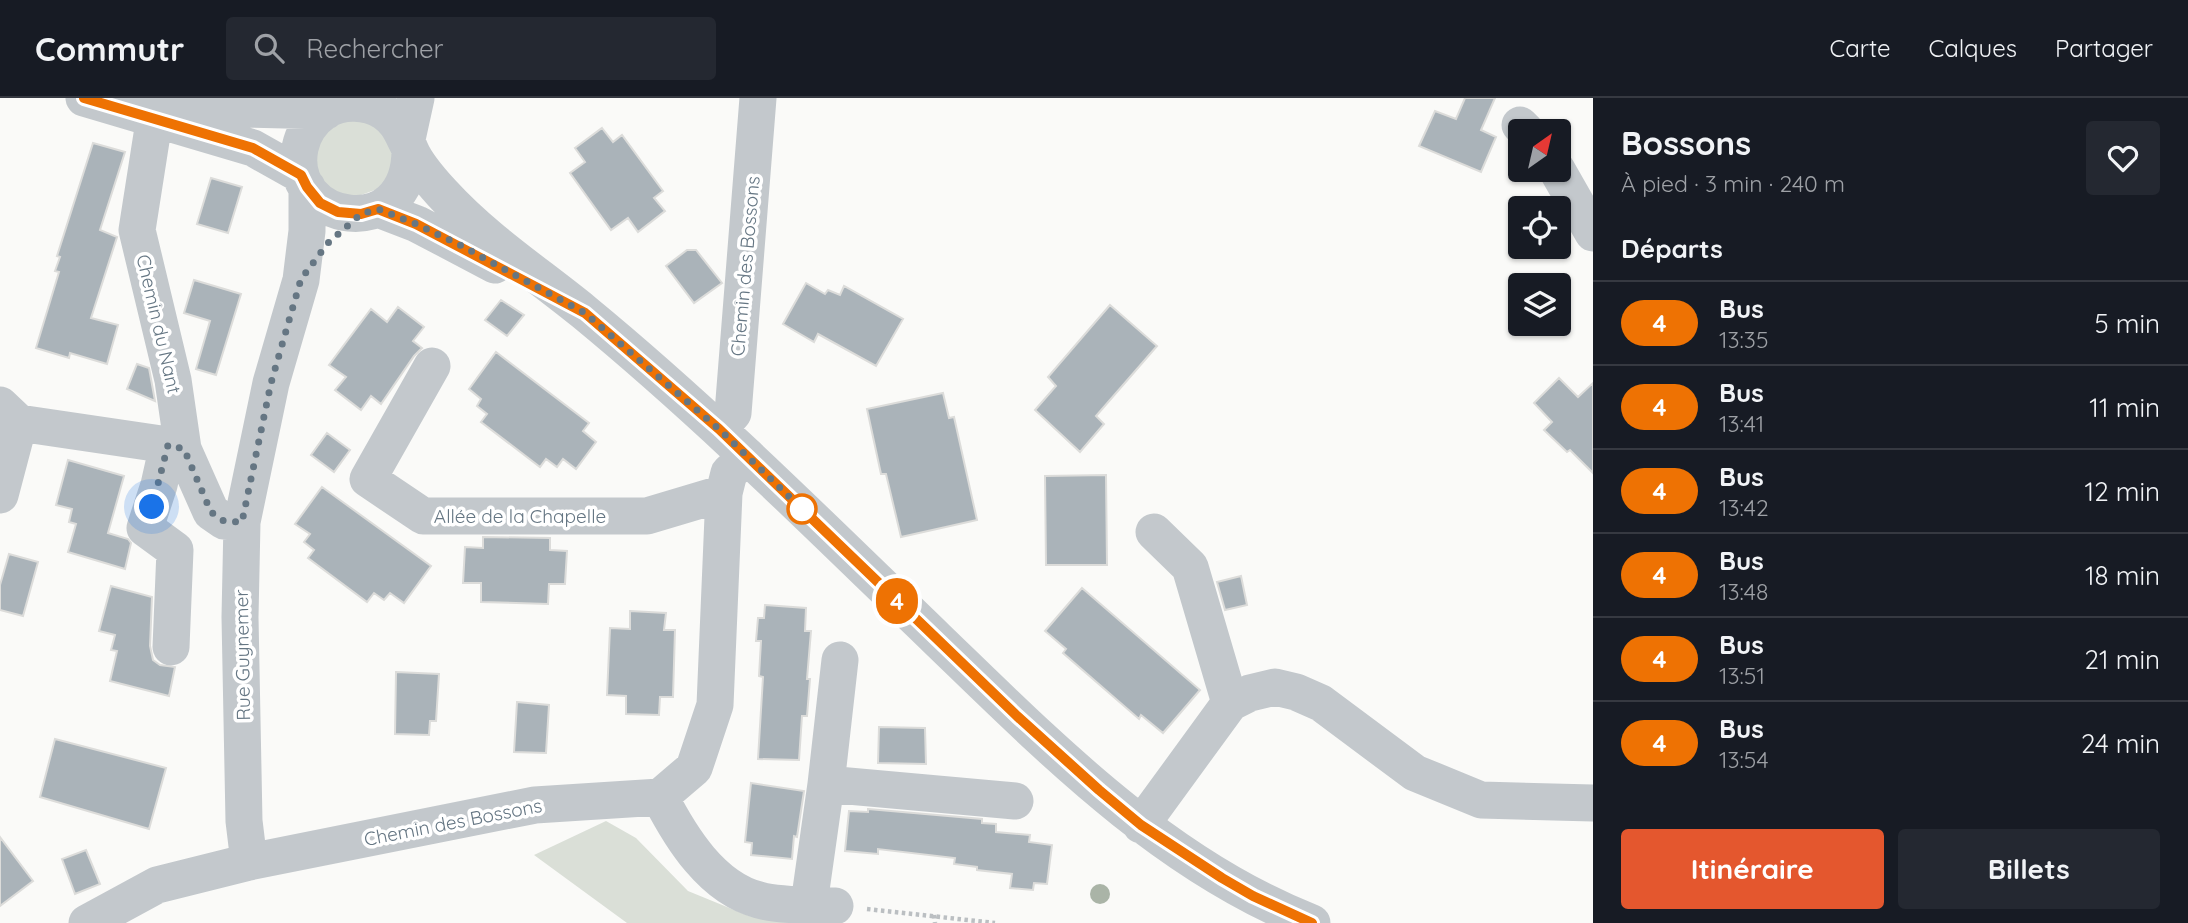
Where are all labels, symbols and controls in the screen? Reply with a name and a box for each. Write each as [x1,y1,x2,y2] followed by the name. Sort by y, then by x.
[226,17,716,80] search box
[35,28,184,69] text: Commutr
[250,29,288,67] icon: search
[306,32,444,65] text: Rechercher
[1829,33,1891,63] text: Carte
[1929,33,2017,63] text: Calques
[2055,33,2153,63] text: Partager
[1508,119,1572,182] north arrow
[1508,119,1571,336] map controls
[2086,121,2160,195] button: heart
[1621,122,1751,163] text: Bossons
[1621,169,1845,198] text: À pied · 3 min · 240 m
[725,175,765,357] street label: Chemin des Bossons
[1508,196,1571,259] button: locate
[1621,232,1723,265] text: Départs
[131,252,187,396] street label: Chemin du Nant
[1508,273,1571,336] button: layers
[1719,292,1764,325] text: Bus
[2094,307,2160,340] text: 5 min
[1652,308,1667,338] text: 4
[1719,325,1768,354] text: 13:35
[1719,376,1764,409] text: Bus
[2089,391,2160,424] text: 11 min
[1652,392,1667,422] text: 4
[1719,409,1764,438] text: 13:41
[1719,460,1764,493] text: Bus
[2085,475,2160,508] text: 12 min
[1652,476,1667,506] text: 4
[134,489,169,524] your location
[1719,493,1769,522] text: 13:42
[787,494,817,524] unlabelled marker
[434,504,606,528] street label: Allée de la Chapelle
[1719,544,1764,577] text: Bus
[2085,559,2160,592] text: 18 min
[1652,560,1667,590] text: 4
[1719,577,1768,606] text: 13:48
[874,578,920,624] line badge: 4
[890,586,904,616] text: 4
[229,589,255,721] street label: Rue Guynemer
[1719,628,1764,661] text: Bus
[2085,643,2160,676] text: 21 min
[1652,644,1667,674] text: 4
[1719,661,1765,690] text: 13:51
[1719,712,1764,745] text: Bus
[2081,727,2160,760] text: 24 min
[1652,728,1667,758] text: 4
[1719,745,1769,774] text: 13:54
[362,793,544,851] street label: Chemin des Bossons
[1621,829,1884,909] button: Itinéraire
[1898,829,2160,909] button: Billets

